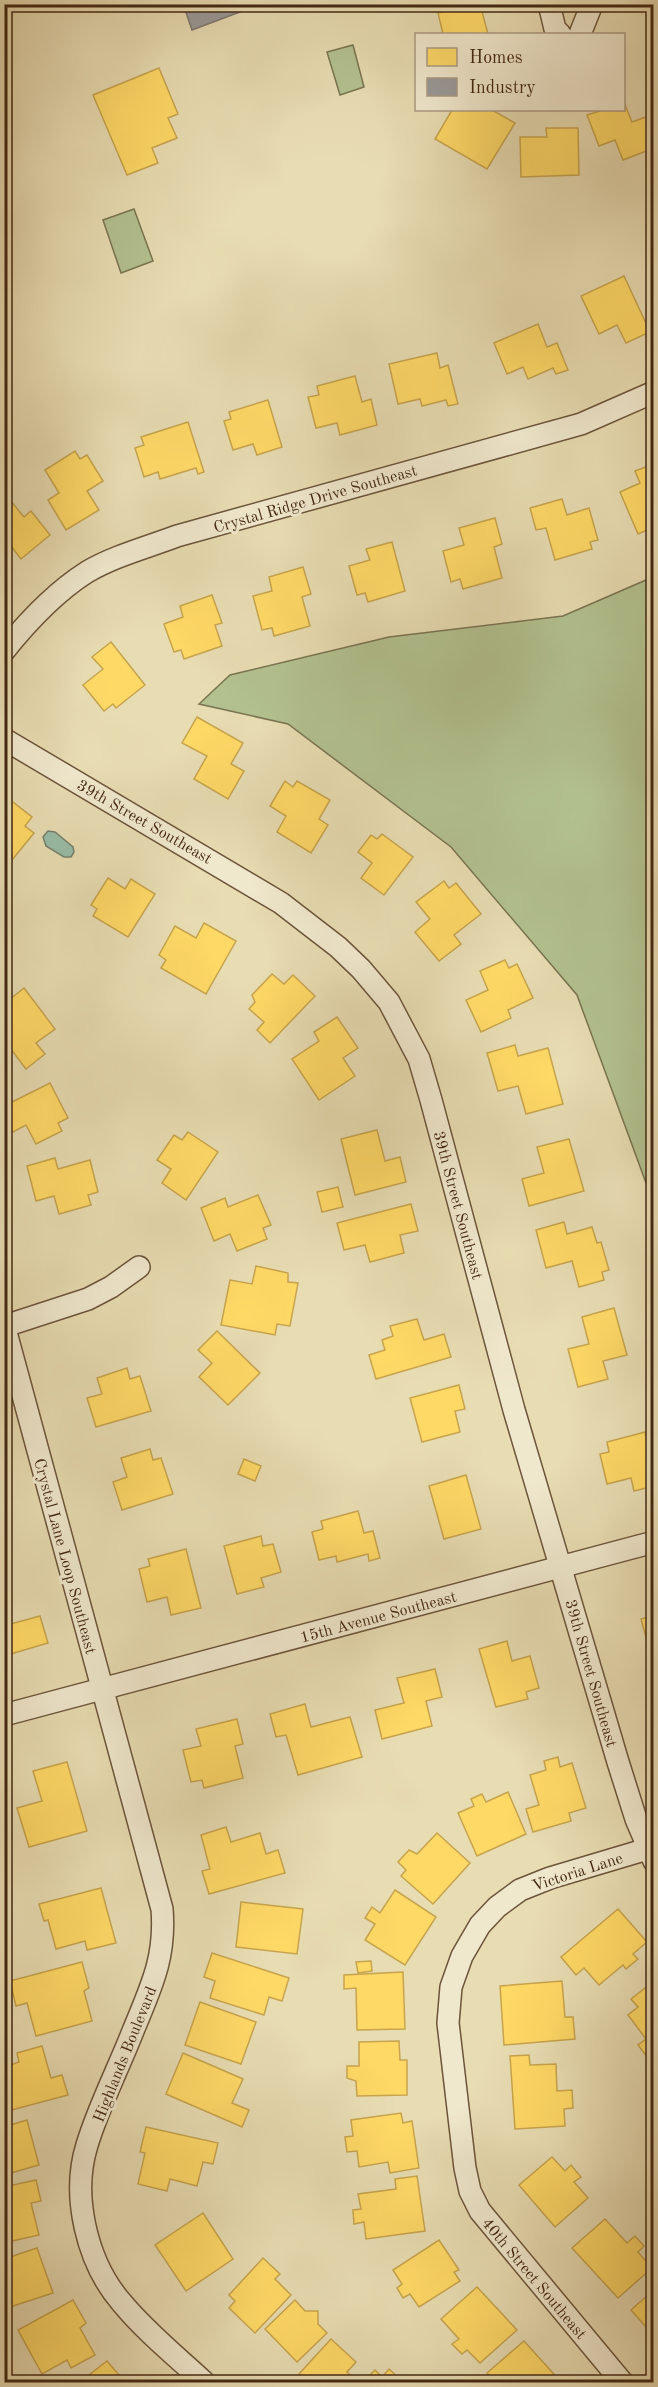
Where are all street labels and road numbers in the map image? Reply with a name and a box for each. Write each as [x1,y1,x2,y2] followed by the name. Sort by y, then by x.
[212,463,420,537] street label: Crystal Ridge Drive Southeast
[74,778,214,868] street label: 39th Street Southeast
[430,1130,485,1282] street label: 39th Street Southeast
[30,1457,98,1657] street label: Crystal Lane Loop Southeast
[299,1589,459,1647] street label: 15th Avenue Southeast
[561,1598,619,1750] street label: 39th Street Southeast
[530,1851,625,1895] street label: Victoria Lane
[91,1985,160,2125] street label: Highlands Boulevard
[478,2216,589,2343] street label: 40th Street Southeast

